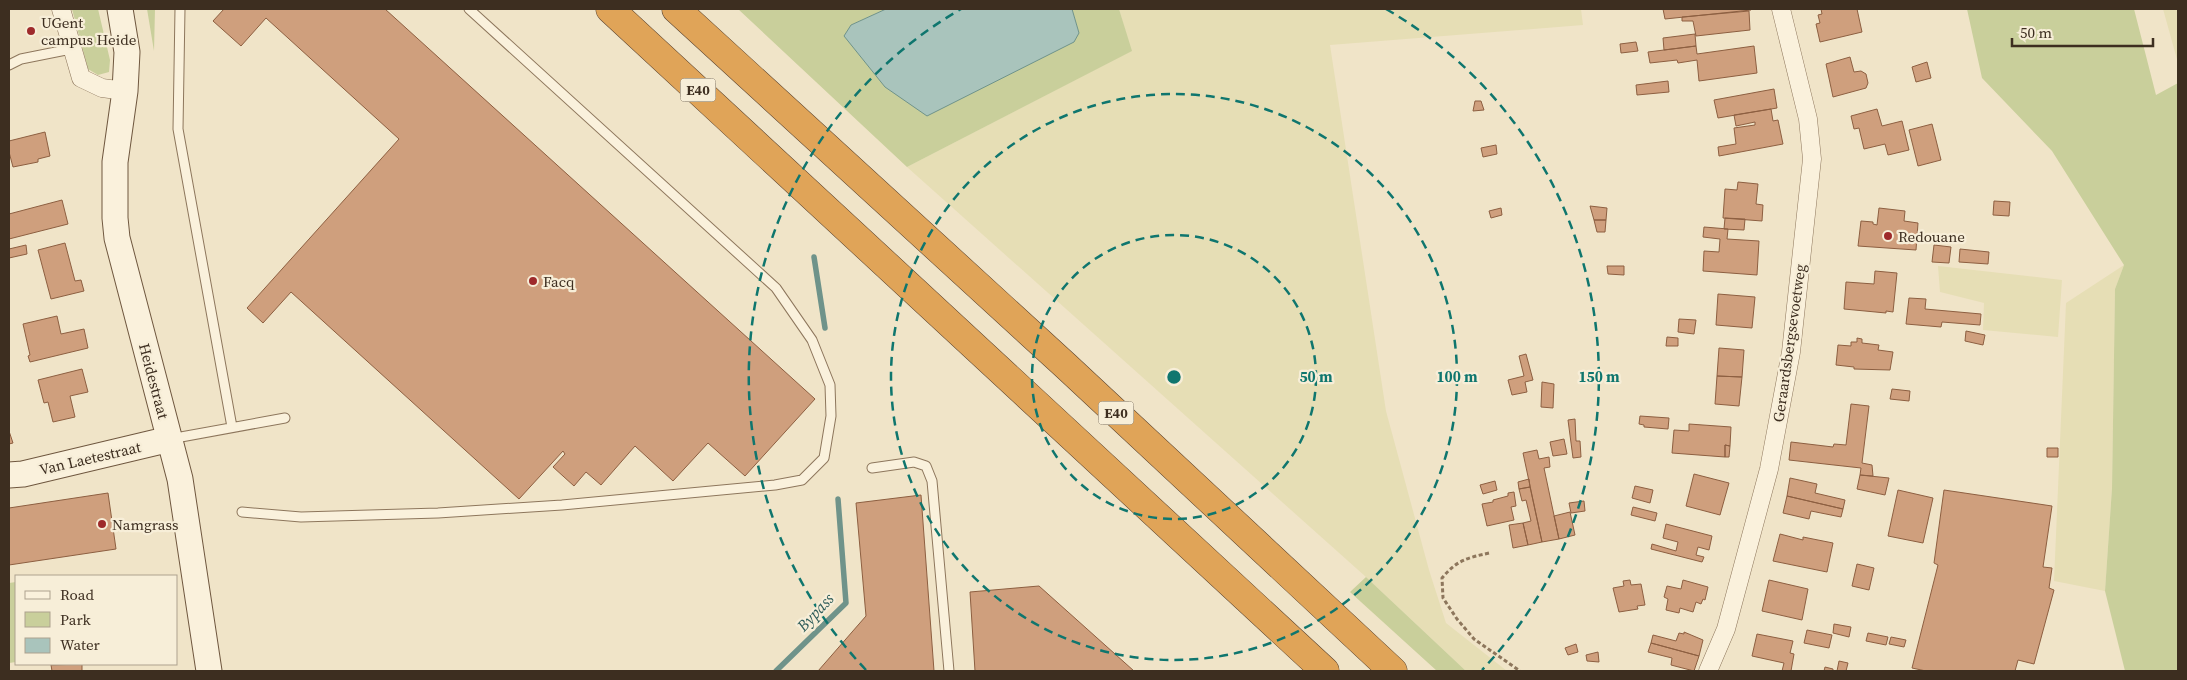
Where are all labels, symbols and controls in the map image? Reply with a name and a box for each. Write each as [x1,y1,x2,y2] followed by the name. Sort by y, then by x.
[41,12,137,50] place label: UGent campus Heide
[2012,15,2153,47] scale bar
[2020,22,2052,43] text: 50 m
[25,25,37,37] marker: UGent campus Heide
[680,78,716,102] road number: E40
[1898,226,1965,247] place label: Redouane
[1882,230,1894,242] marker: Redouane
[1768,262,1811,423] street label: Geraardsbergsevoetweg
[543,271,575,292] place label: Facq
[527,275,539,287] marker: Facq
[134,341,174,421] street label: Heidestraat
[1299,366,1333,387] text: 50 m
[1436,366,1478,387] text: 100 m
[1578,366,1620,387] text: 150 m
[1165,368,1183,386] centre of rings
[1098,402,1134,424] road number: E40
[37,436,143,480] street label: Van Laetestraat
[112,514,179,535] place label: Namgrass
[96,518,108,530] marker: Namgrass
[15,575,178,665] legend
[60,584,94,605] text: Road
[791,588,839,637] water label: Bypass
[60,609,92,630] text: Park
[60,634,101,655] text: Water

